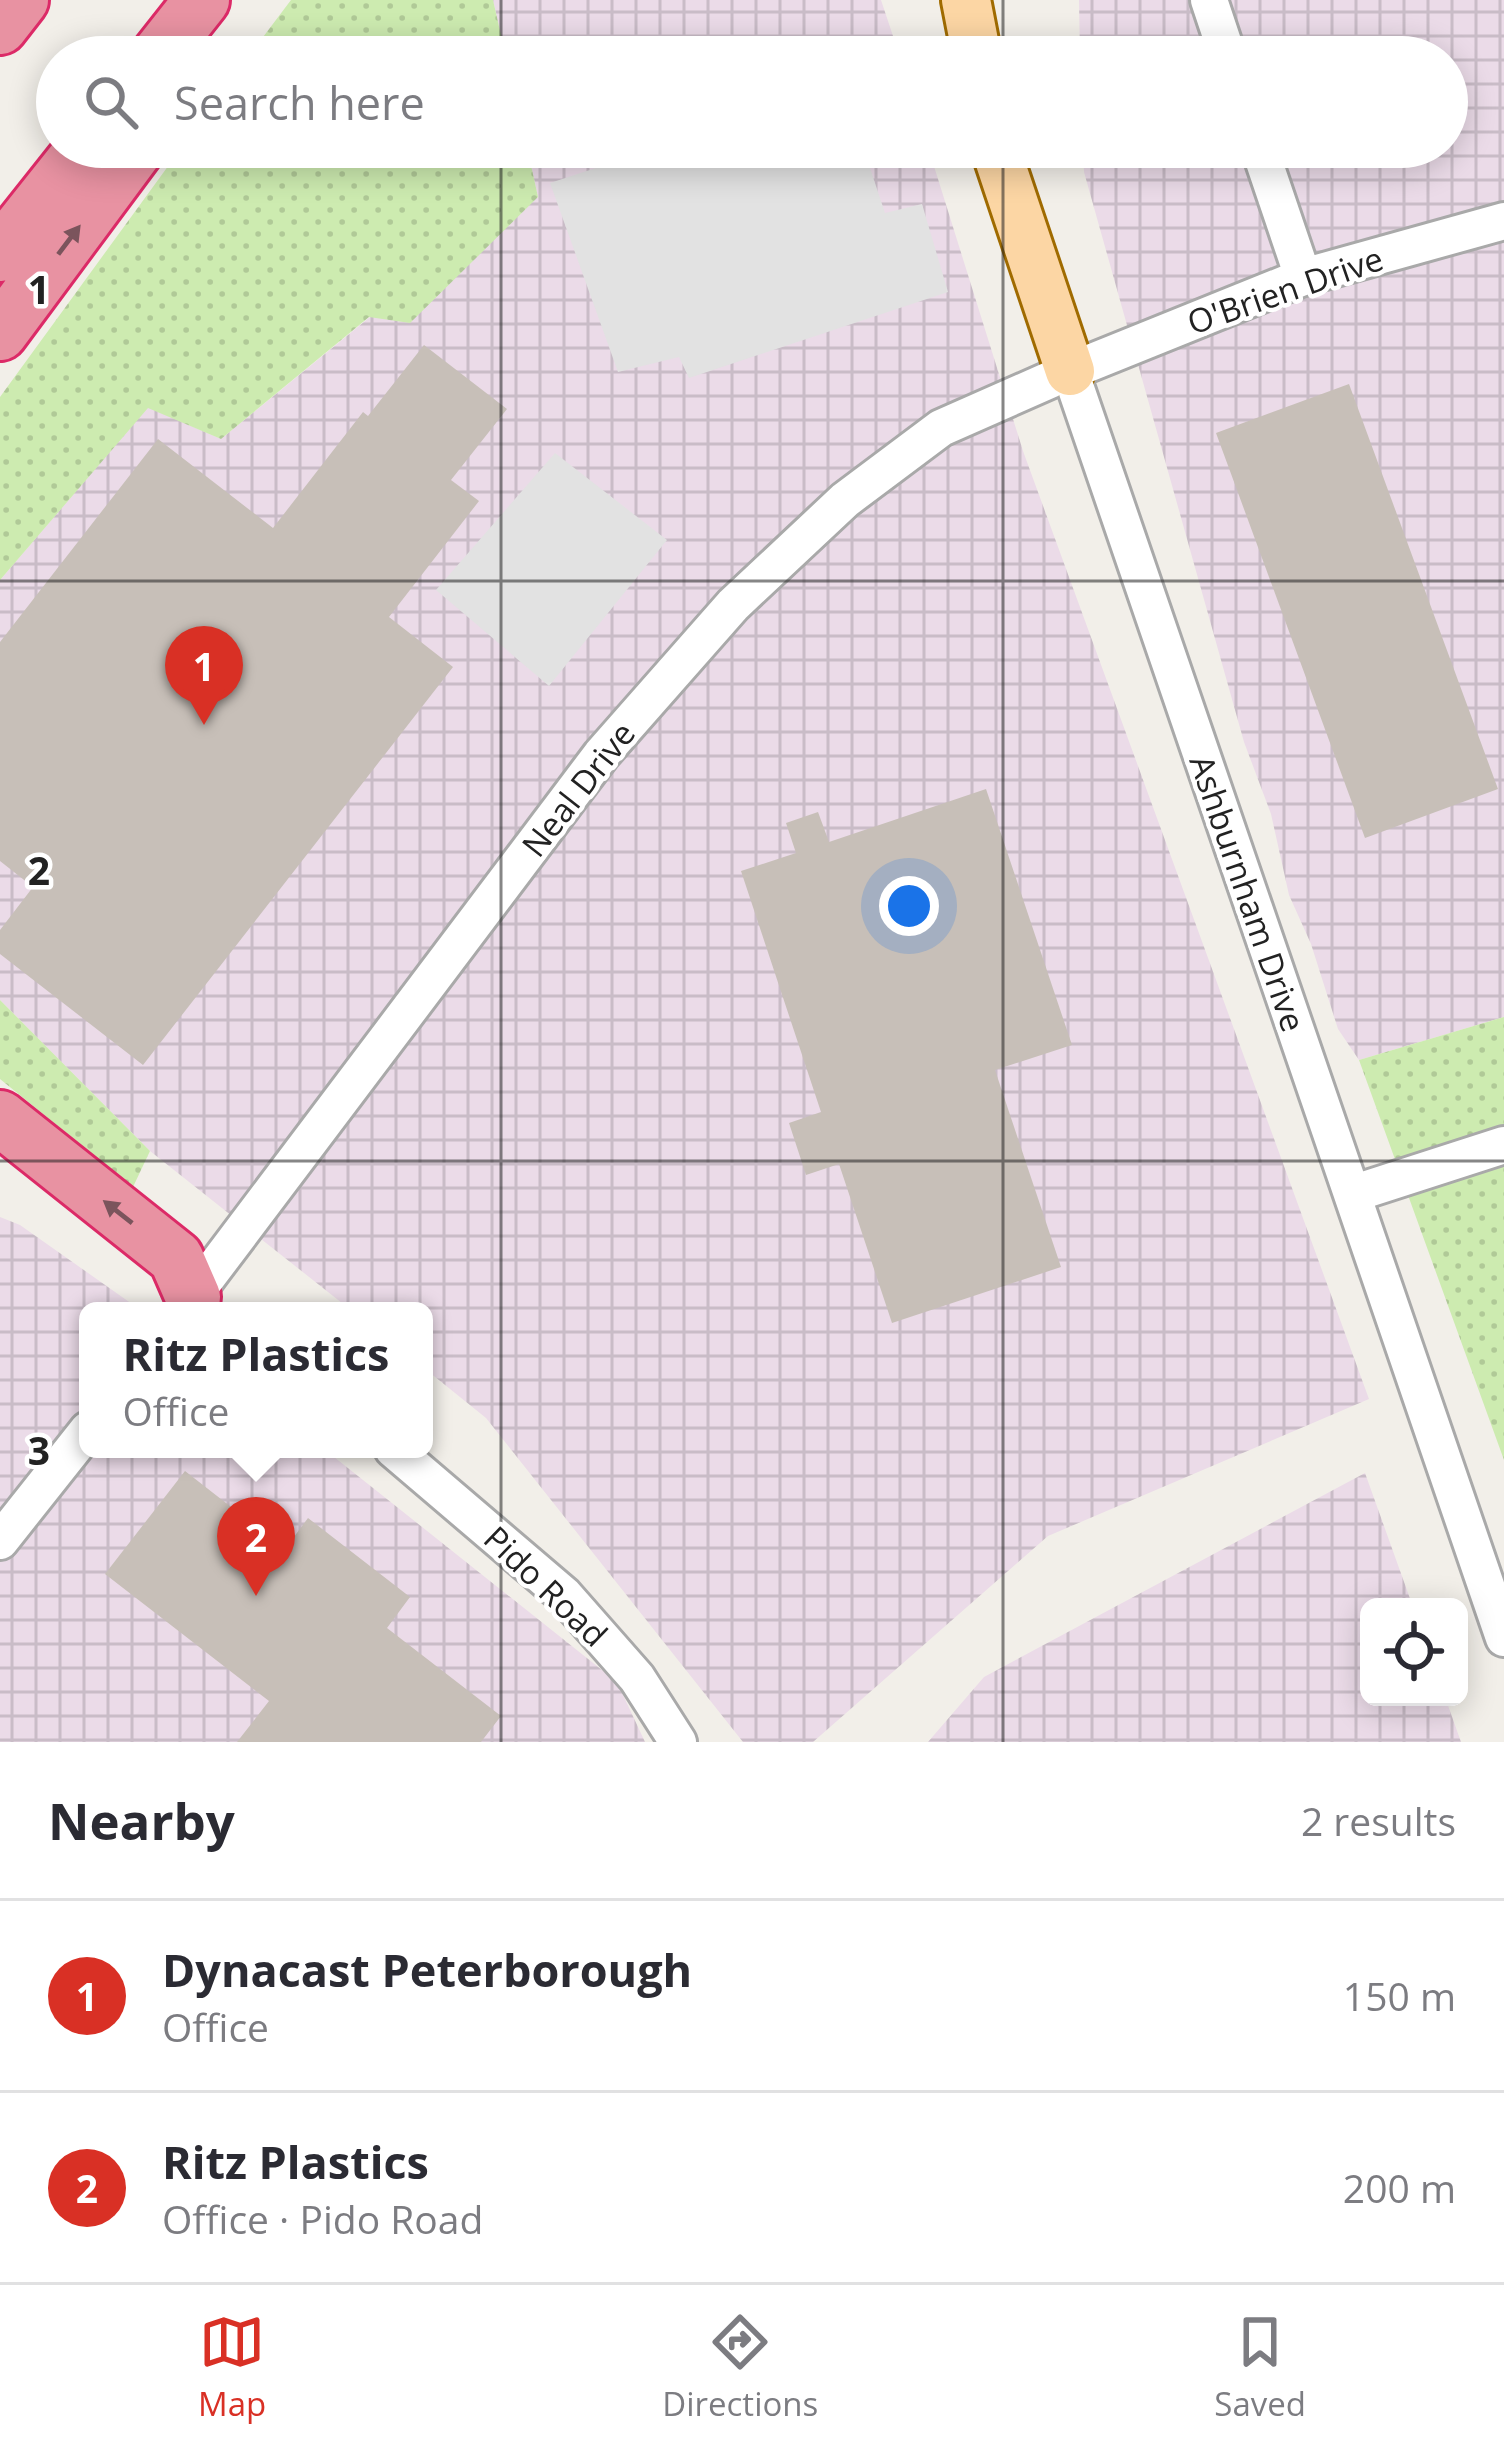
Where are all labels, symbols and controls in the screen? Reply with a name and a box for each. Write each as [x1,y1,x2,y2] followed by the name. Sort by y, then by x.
[36,36,1468,168] search box
[78,69,144,135] icon: search
[174,72,425,133] text: Search here
[57,224,81,256] one-way arrow
[1181,235,1389,345] street label: O'Brien Drive
[28,262,50,315] text: 1
[165,626,243,725] pin: 1
[511,712,645,866] street label: Neal Drive
[1180,749,1316,1037] street label: Ashburnham Drive
[28,843,50,896] text: 2
[879,876,939,936] your location
[102,1200,133,1225] one-way arrow
[79,1302,433,1458] popup
[123,1323,389,1384] text: Ritz Plastics
[123,1384,230,1437] text: Office
[28,1423,50,1476] text: 3
[217,1497,295,1596] pin: 2
[474,1516,618,1656] street label: Pido Road
[1360,1598,1468,1706] map controls
[1360,1598,1468,1706] button: locate
[48,1785,235,1855] text: Nearby
[1301,1794,1456,1847] text: 2 results
[162,1939,692,2000] text: Dynacast Peterborough
[76,1969,98,2022] text: 1
[1343,1969,1456,2022] text: 150 m
[162,2000,269,2053] text: Office
[162,2131,429,2192] text: Ritz Plastics
[76,2161,98,2214] text: 2
[1343,2161,1456,2214] text: 200 m
[162,2192,483,2245] text: Office · Pido Road
[198,2309,266,2426] tab: Map
[662,2309,818,2426] tab: Directions
[1214,2309,1306,2426] tab: Saved

